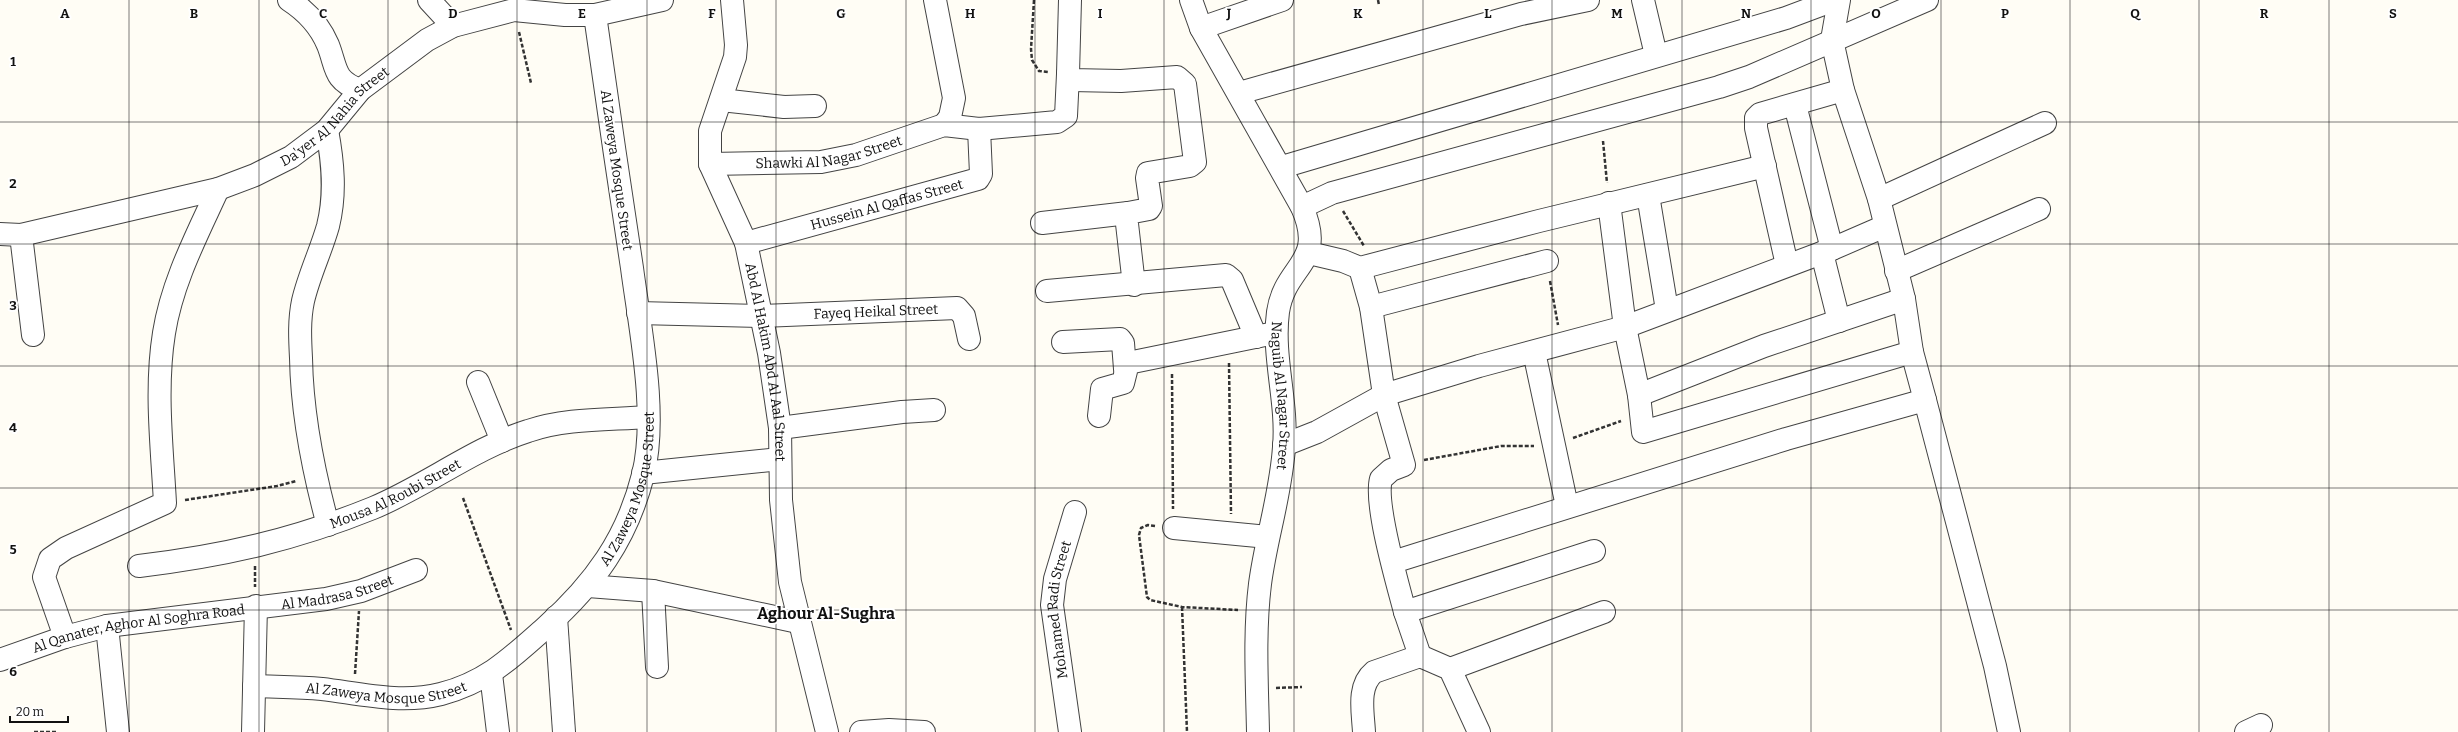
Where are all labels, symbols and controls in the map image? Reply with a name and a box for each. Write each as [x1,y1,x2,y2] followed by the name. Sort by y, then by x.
[60,6,70,21] text: A
[190,6,198,21] text: B
[319,6,327,21] text: C
[448,6,458,21] text: D
[578,6,586,21] text: E
[708,6,716,21] text: F
[836,6,846,21] text: G
[965,6,975,21] text: H
[1098,6,1103,21] text: I
[1226,6,1232,21] text: J
[1353,6,1363,21] text: K
[1484,6,1492,21] text: L
[1611,6,1623,21] text: M
[1741,6,1751,21] text: N
[1871,6,1881,21] text: O
[2001,6,2009,21] text: P
[2130,6,2141,21] text: Q
[2260,6,2269,21] text: R
[2389,6,2397,21] text: S
[10,54,16,69] text: 1
[278,63,393,170] street label: Da'yer Al Nahia Street
[597,89,636,252] street label: Al Zaweya Mosque Street
[755,132,904,172] street label: Shawki Al Nagar Street
[9,176,17,191] text: 2
[809,176,965,234] street label: Hussein Al Qaffas Street
[741,261,788,462] street label: Abd Al Hakim Abd Al Aal Street
[9,298,17,313] text: 3
[813,301,939,323] street label: Fayeq Heikal Street
[1268,321,1293,471] street label: Naguib Al Nagar Street
[596,411,658,569] street label: Al Zaweya Mosque Street
[9,420,17,435] text: 4
[328,455,464,532] street label: Mousa Al Roubi Street
[1044,539,1075,680] street label: Mohamed Radi Street
[9,542,17,557] text: 5
[280,572,396,614] street label: Al Madrasa Street
[30,601,246,657] street label: Al Qanater, Aghor Al Soghra Road
[757,604,895,623] district label: Aghour Al-Sughra
[9,664,17,679] text: 6
[305,678,469,707] street label: Al Zaweya Mosque Street
[10,698,68,724] scale bar
[16,705,45,719] text: 20 m

